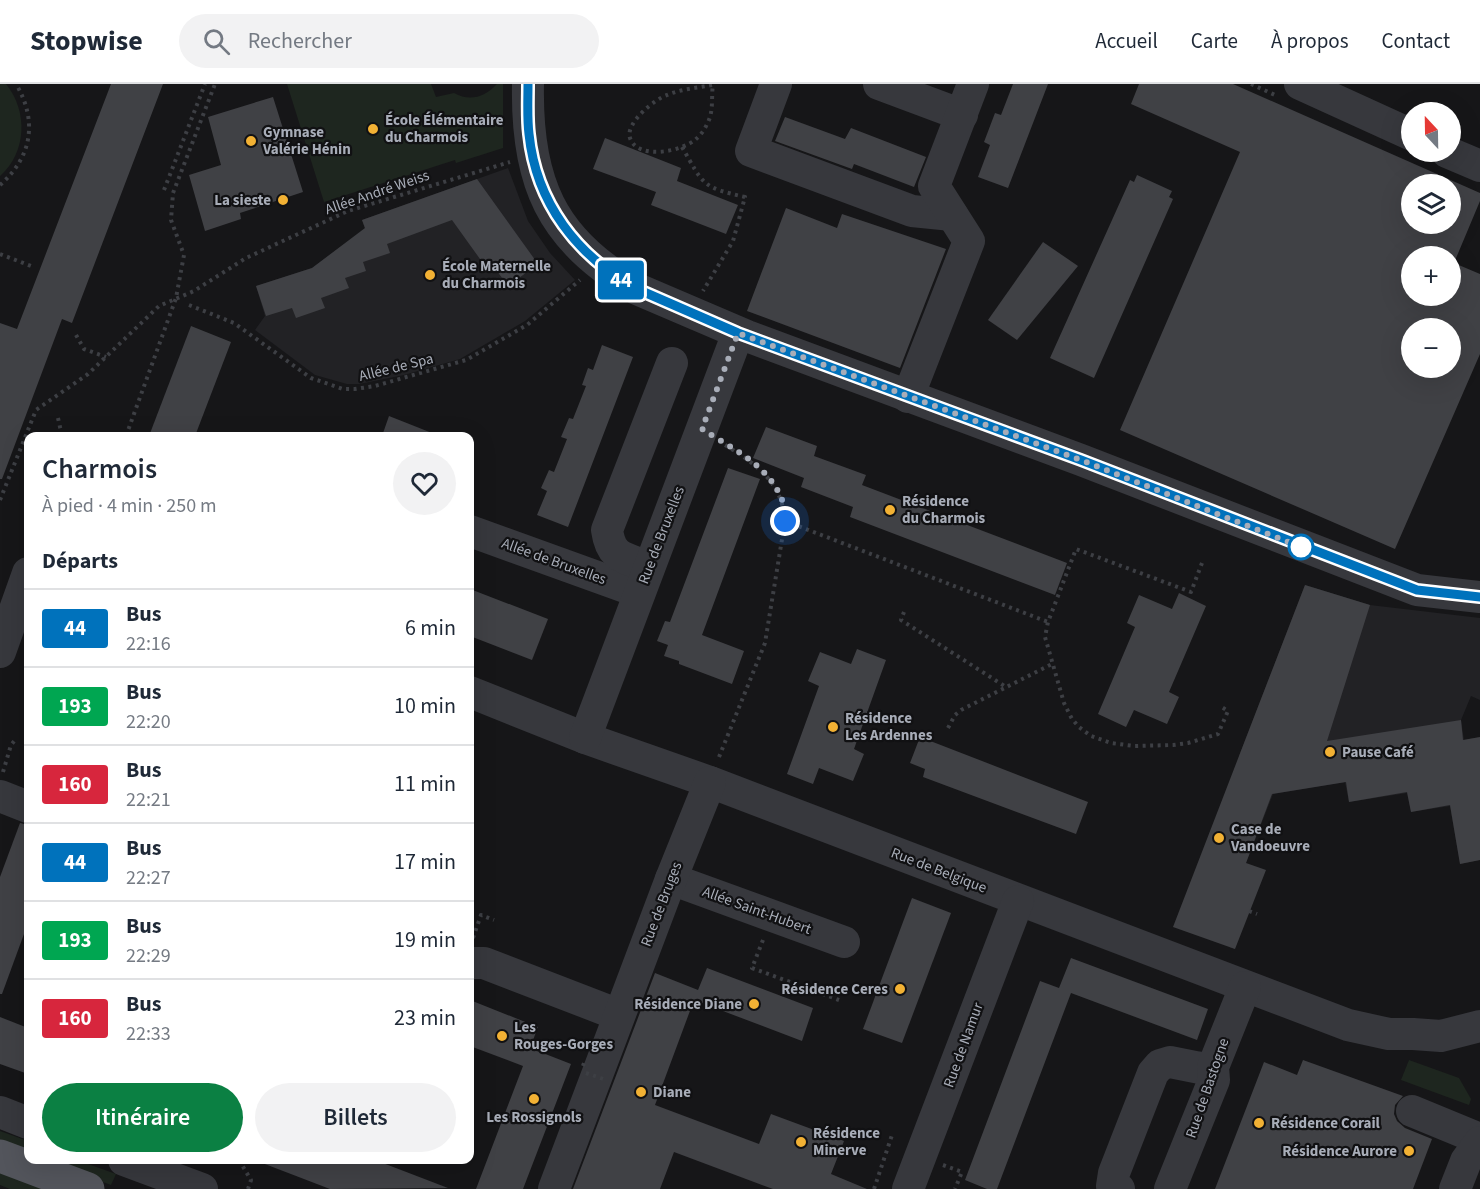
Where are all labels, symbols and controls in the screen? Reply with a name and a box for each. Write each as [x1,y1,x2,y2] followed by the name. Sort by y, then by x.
[179,14,599,68] search box
[30,21,143,61] text: Stopwise
[200,25,233,58] icon: search
[248,25,352,57] text: Rechercher
[1095,26,1158,56] text: Accueil
[1191,26,1238,56] text: Carte
[1271,26,1348,56] text: À propos
[1381,26,1450,56] text: Contact
[1401,102,1461,162] north arrow
[1401,102,1461,378] map controls
[385,110,504,148] place label: École Élémentaire du Charmois
[262,122,351,160] place label: Gymnase Valérie Hénin
[366,122,380,136] marker: École Élémentaire du Charmois
[244,134,258,148] marker: Gymnase Valérie Hénin
[322,165,432,220] street label: Allée André Weiss
[1401,174,1461,234] button: layers
[214,190,271,211] place label: La sieste
[276,193,290,207] marker: La sieste
[1401,246,1461,306] button: +
[442,256,551,294] place label: École Maternelle du Charmois
[594,260,648,300] line badge: 44
[610,265,632,295] text: 44
[423,268,437,282] marker: École Maternelle du Charmois
[1401,318,1461,378] button: −
[357,348,436,387] street label: Allée de Spa
[42,449,157,489] text: Charmois
[393,452,456,515] button: heart
[633,483,690,587] street label: Rue de Bruxelles
[902,491,986,529] place label: Résidence du Charmois
[42,492,217,520] text: À pied · 4 min · 250 m
[883,503,897,517] marker: Résidence du Charmois
[770,506,800,536] your location
[499,533,609,590] street label: Allée de Bruxelles
[1288,534,1314,560] unlabelled marker
[42,545,118,577] text: Départs
[126,598,162,630] text: Bus
[405,612,456,644] text: 6 min
[64,613,86,643] text: 44
[126,630,171,658] text: 22:16
[126,676,162,708] text: Bus
[394,690,456,722] text: 10 min
[58,691,92,721] text: 193
[126,708,171,736] text: 22:20
[845,708,933,746] place label: Résidence Les Ardennes
[826,720,840,734] marker: Résidence Les Ardennes
[1342,742,1414,763] place label: Pause Café
[1323,745,1337,759] marker: Pause Café
[126,754,162,786] text: Bus
[394,768,456,800] text: 11 min
[58,769,92,799] text: 160
[126,786,171,814] text: 22:21
[1230,819,1310,857] place label: Case de Vandoeuvre
[1212,831,1226,845] marker: Case de Vandoeuvre
[126,832,162,864] text: Bus
[888,843,990,898] street label: Rue de Belgique
[394,846,456,878] text: 17 min
[64,847,86,877] text: 44
[636,859,687,950] street label: Rue de Bruges
[126,864,171,892] text: 22:27
[699,881,814,940] street label: Allée Saint-Hubert
[126,910,162,942] text: Bus
[394,924,456,956] text: 19 min
[58,925,92,955] text: 193
[126,942,171,970] text: 22:29
[781,979,888,1000] place label: Résidence Ceres
[893,982,907,996] marker: Résidence Ceres
[126,988,162,1020] text: Bus
[634,994,742,1015] place label: Résidence Diane
[747,997,761,1011] marker: Résidence Diane
[938,999,989,1091] street label: Rue de Namur
[394,1002,456,1034] text: 23 min
[58,1003,92,1033] text: 160
[514,1017,613,1055] place label: Les Rouges-Gorges
[126,1020,171,1048] text: 22:33
[495,1029,509,1043] marker: Les Rouges-Gorges
[1181,1035,1234,1141] street label: Rue de Bastogne
[653,1082,691,1103] place label: Diane
[42,1083,243,1152] button: Itinéraire
[255,1083,456,1152] button: Billets
[634,1085,648,1099] marker: Diane
[527,1092,541,1106] marker: Les Rossignols
[486,1107,582,1128] place label: Les Rossignols
[1271,1113,1381,1134] place label: Résidence Corail
[1252,1116,1266,1130] marker: Résidence Corail
[813,1123,880,1161] place label: Résidence Minerve
[794,1135,808,1149] marker: Résidence Minerve
[1282,1141,1397,1162] place label: Résidence Aurore
[1402,1144,1416,1158] marker: Résidence Aurore

